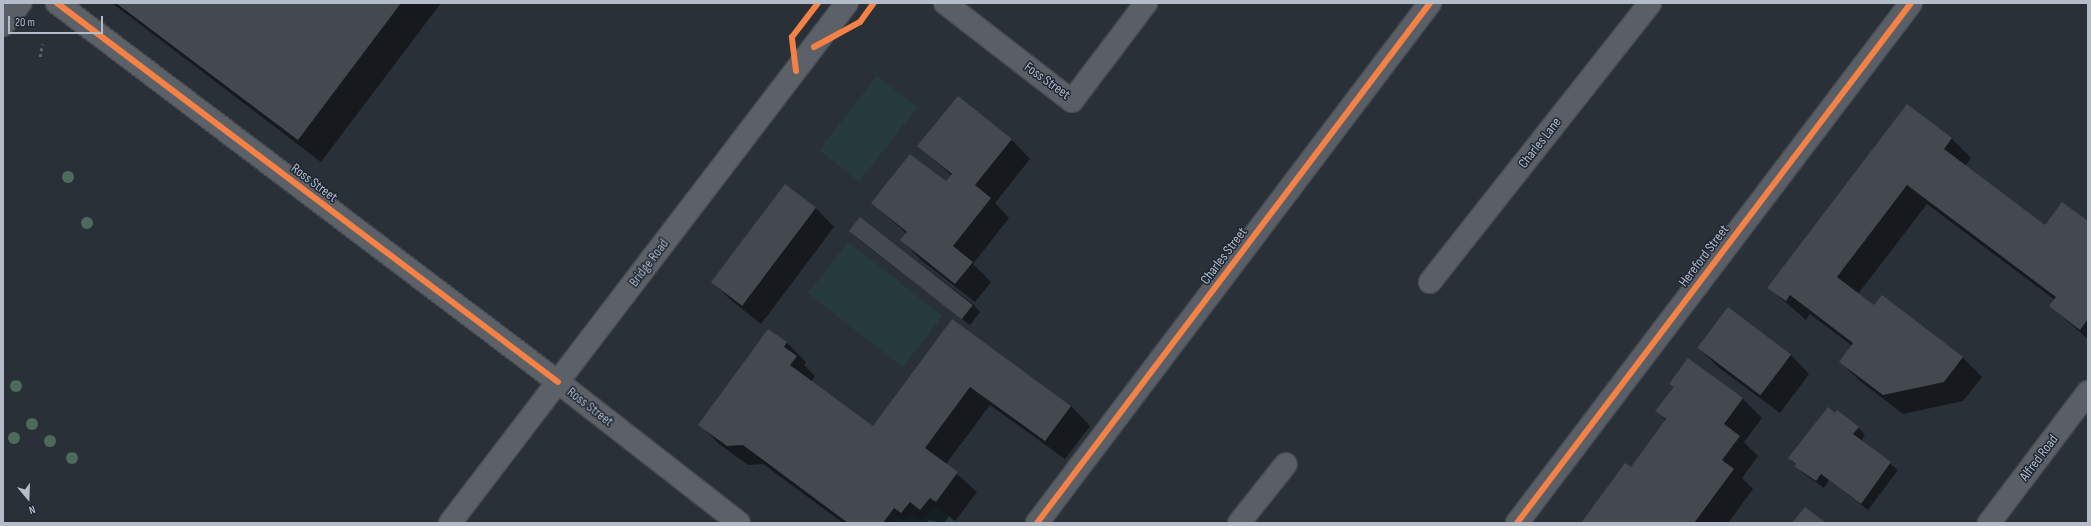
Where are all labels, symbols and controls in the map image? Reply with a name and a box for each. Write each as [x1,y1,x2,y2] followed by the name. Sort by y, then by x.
[10,8,105,34] scale bar
[15,15,35,30] text: 20 m
[1021,59,1073,103] street label: Foss Street
[1515,114,1565,172] street label: Charles Lane
[287,160,341,206] street label: Ross Street
[1675,222,1733,290] street label: Hereford Street
[1197,224,1251,288] street label: Charles Street
[626,236,672,290] street label: Bridge Road
[564,384,616,430] street label: Ross Street
[2016,432,2062,484] street label: Alfred Road
[8,478,48,518] north arrow
[27,503,37,517] text: N

